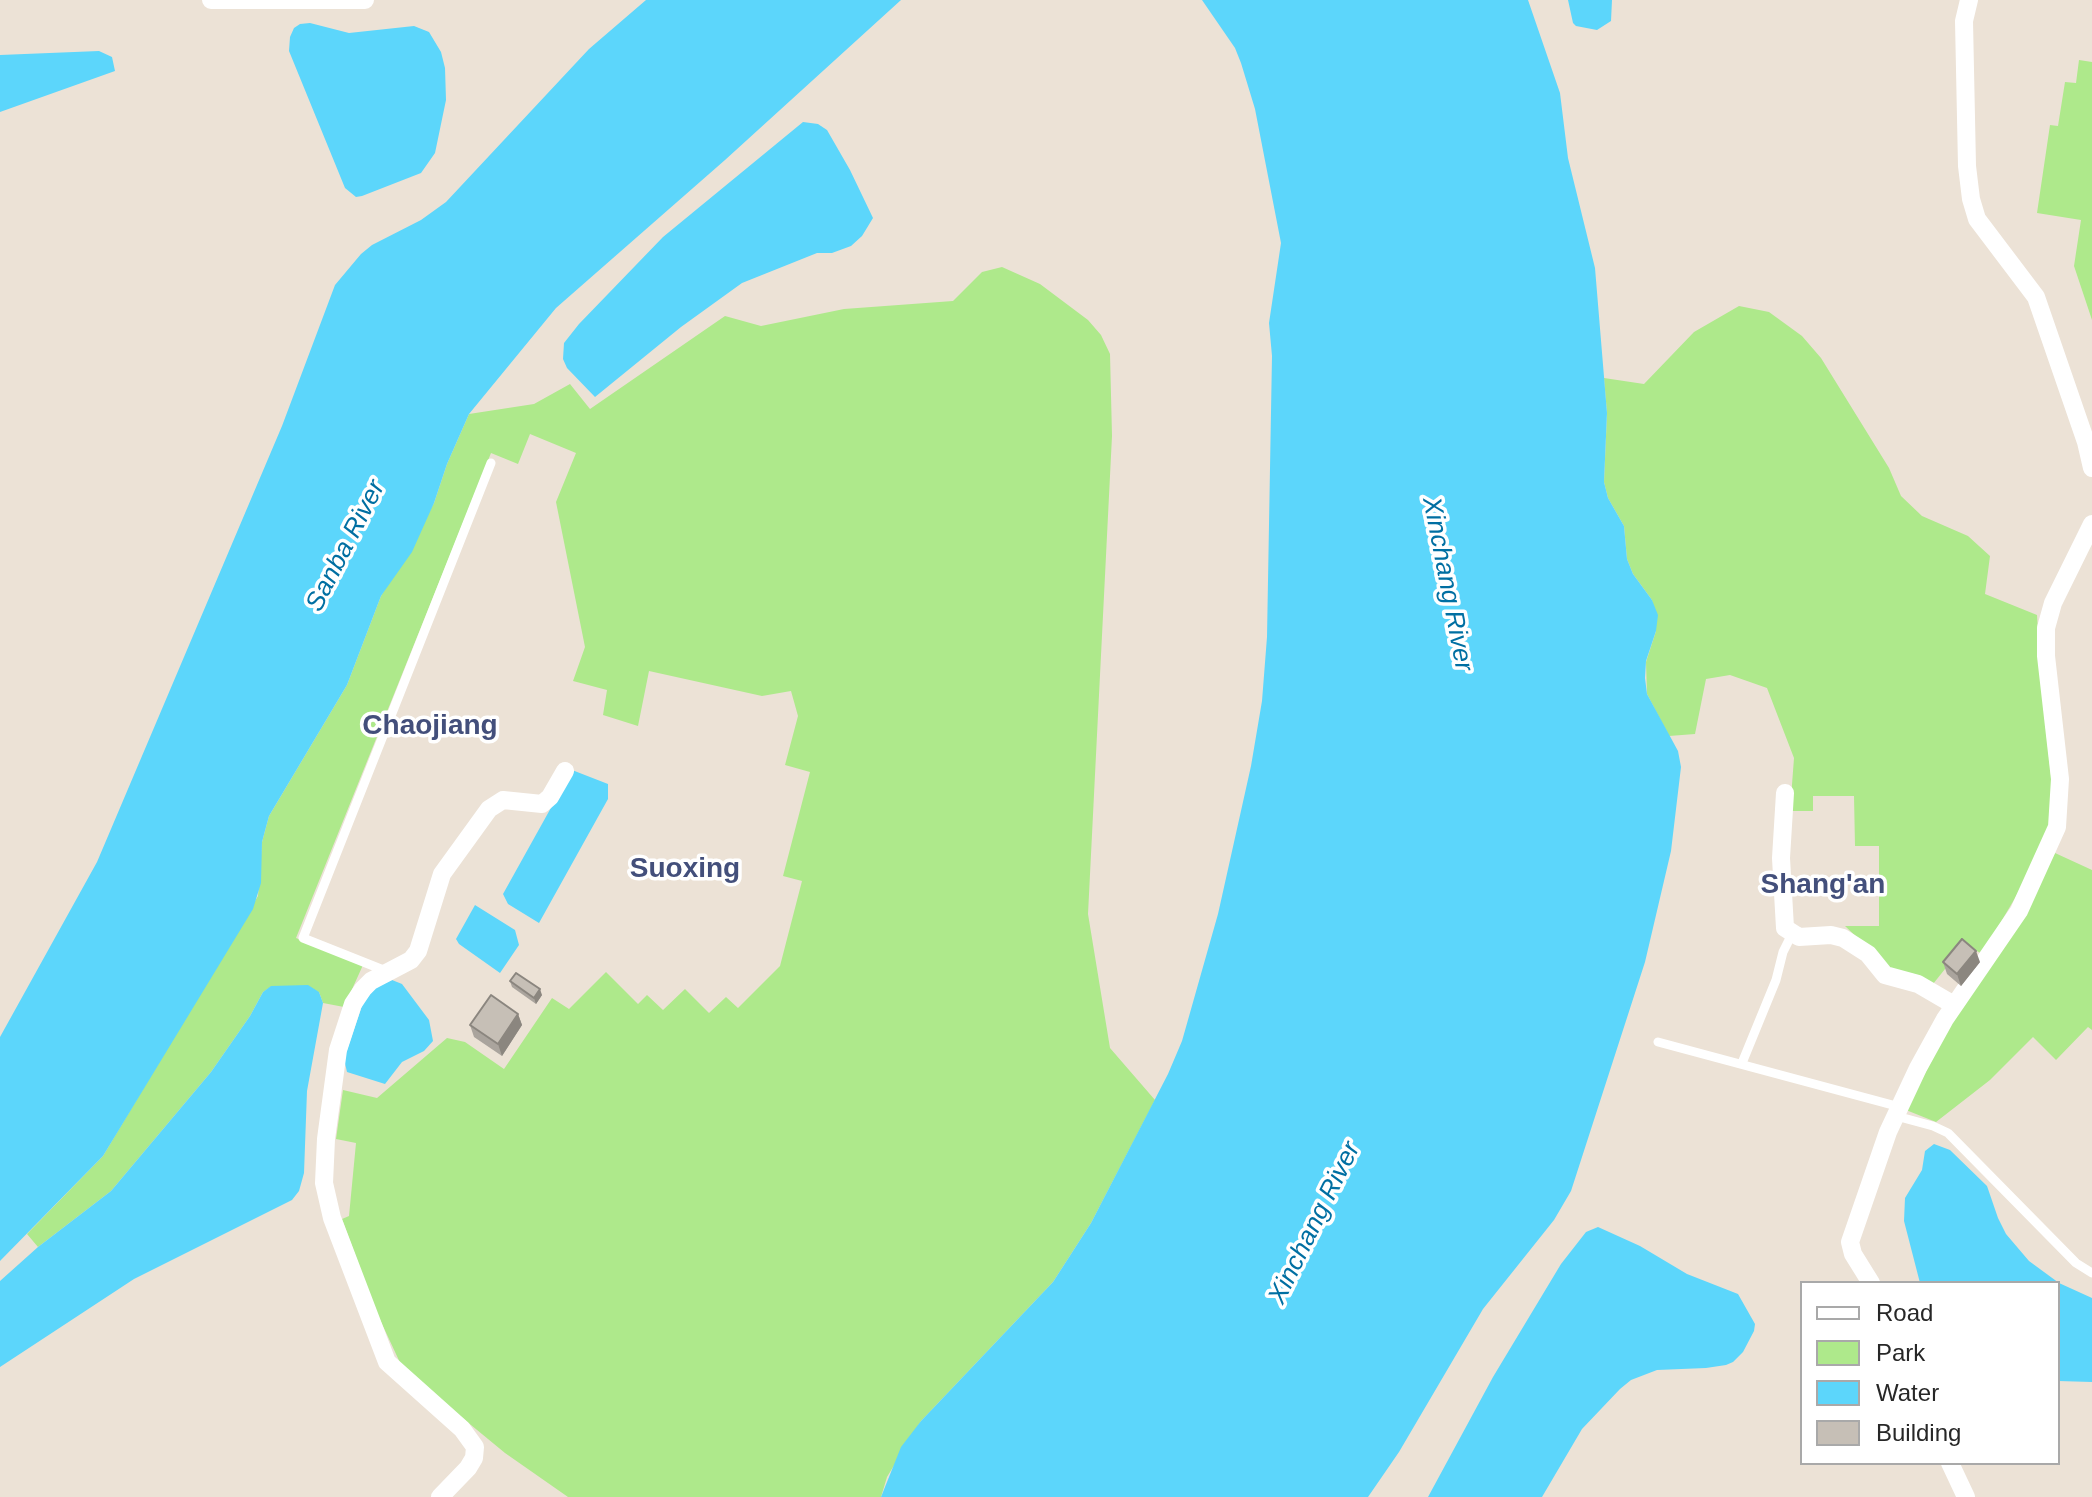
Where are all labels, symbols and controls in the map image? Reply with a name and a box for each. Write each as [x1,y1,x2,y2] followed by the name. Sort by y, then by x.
[300,475,392,617] water label: Sanba River
[1415,494,1479,674] water label: Xinchang River
[362,709,498,743] district label: Chaojiang
[630,852,740,886] district label: Suoxing
[1761,868,1885,902] district label: Shang'an
[1262,1137,1368,1309] water label: Xinchang River
[1800,1281,2060,1465] legend
[1876,1299,1933,1326] text: Road
[1876,1339,1925,1366] text: Park
[1876,1379,1939,1406] text: Water
[1876,1419,1961,1446] text: Building

